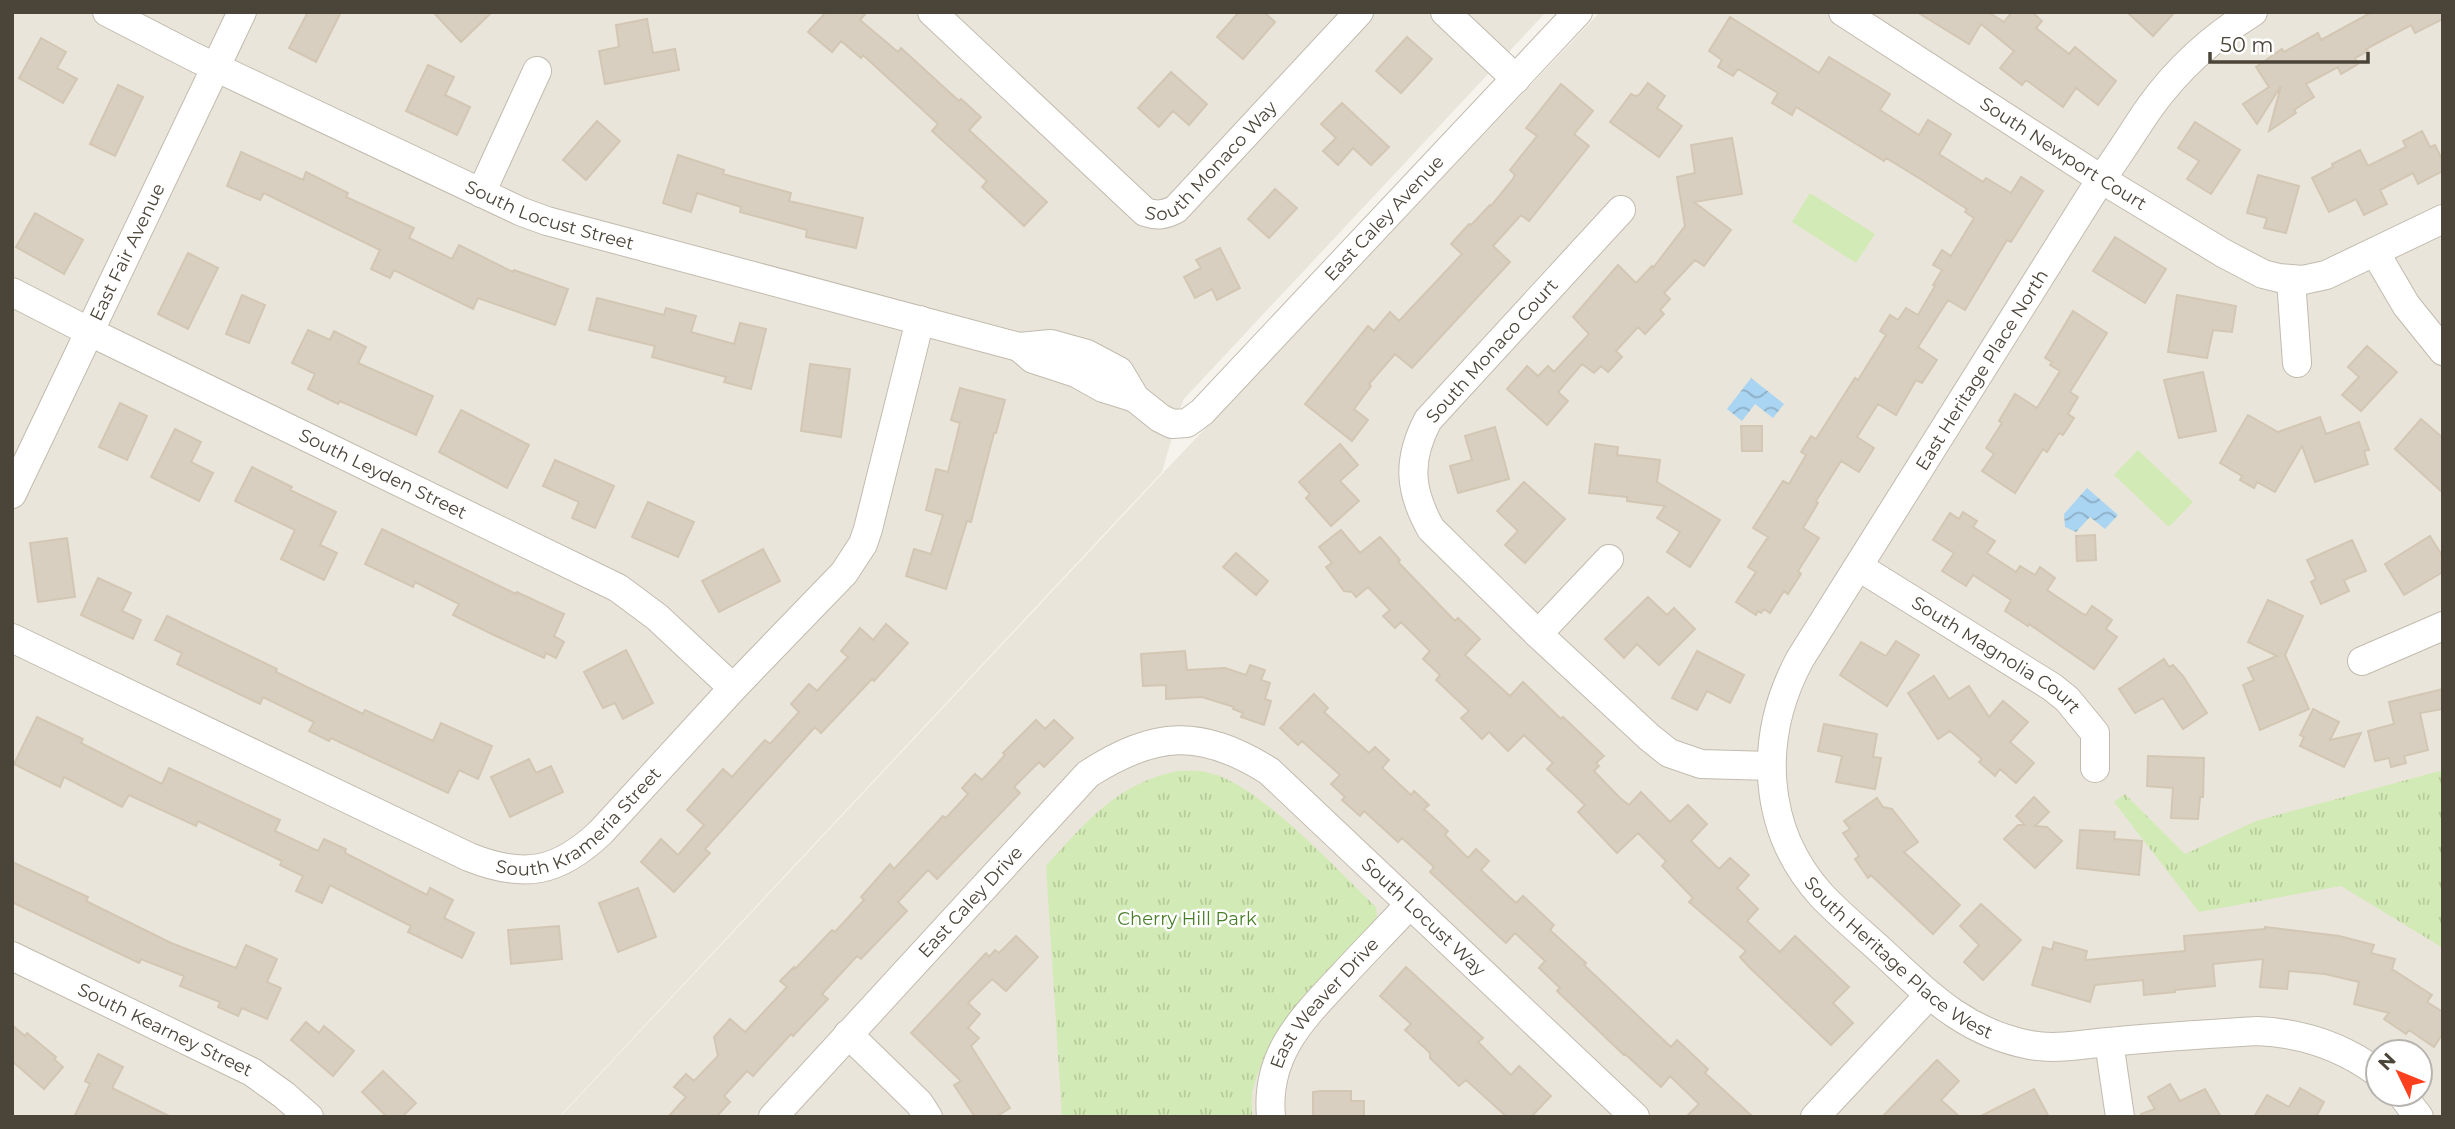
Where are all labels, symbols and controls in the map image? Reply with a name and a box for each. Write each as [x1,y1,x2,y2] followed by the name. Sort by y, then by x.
[2210,21,2368,65] scale bar
[2220,32,2274,57] text: 50 m
[1976,93,2151,215] street label: South Newport Court
[1143,96,1282,226] street label: South Monaco Way
[1320,151,1449,286] street label: East Caley Avenue
[461,176,636,255] street label: South Locust Street
[85,180,170,324] street label: East Fair Avenue
[1911,265,2053,475] street label: East Heritage Place North
[1421,274,1563,428] street label: South Monaco Court
[295,424,470,524] street label: South Leyden Street
[1908,591,2085,718] street label: South Magnolia Court
[494,763,666,881] street label: South Krameria Street
[914,841,1027,962] street label: East Caley Drive
[1357,853,1490,981] street label: South Locust Way
[1799,872,1996,1044] street label: South Heritage Place West
[1117,908,1257,930] park label: Cherry Hill Park
[1265,933,1383,1072] street label: East Weaver Drive
[74,978,256,1081] street label: South Kearney Street
[2364,1038,2434,1108] north arrow
[2373,1048,2401,1075] text: N

